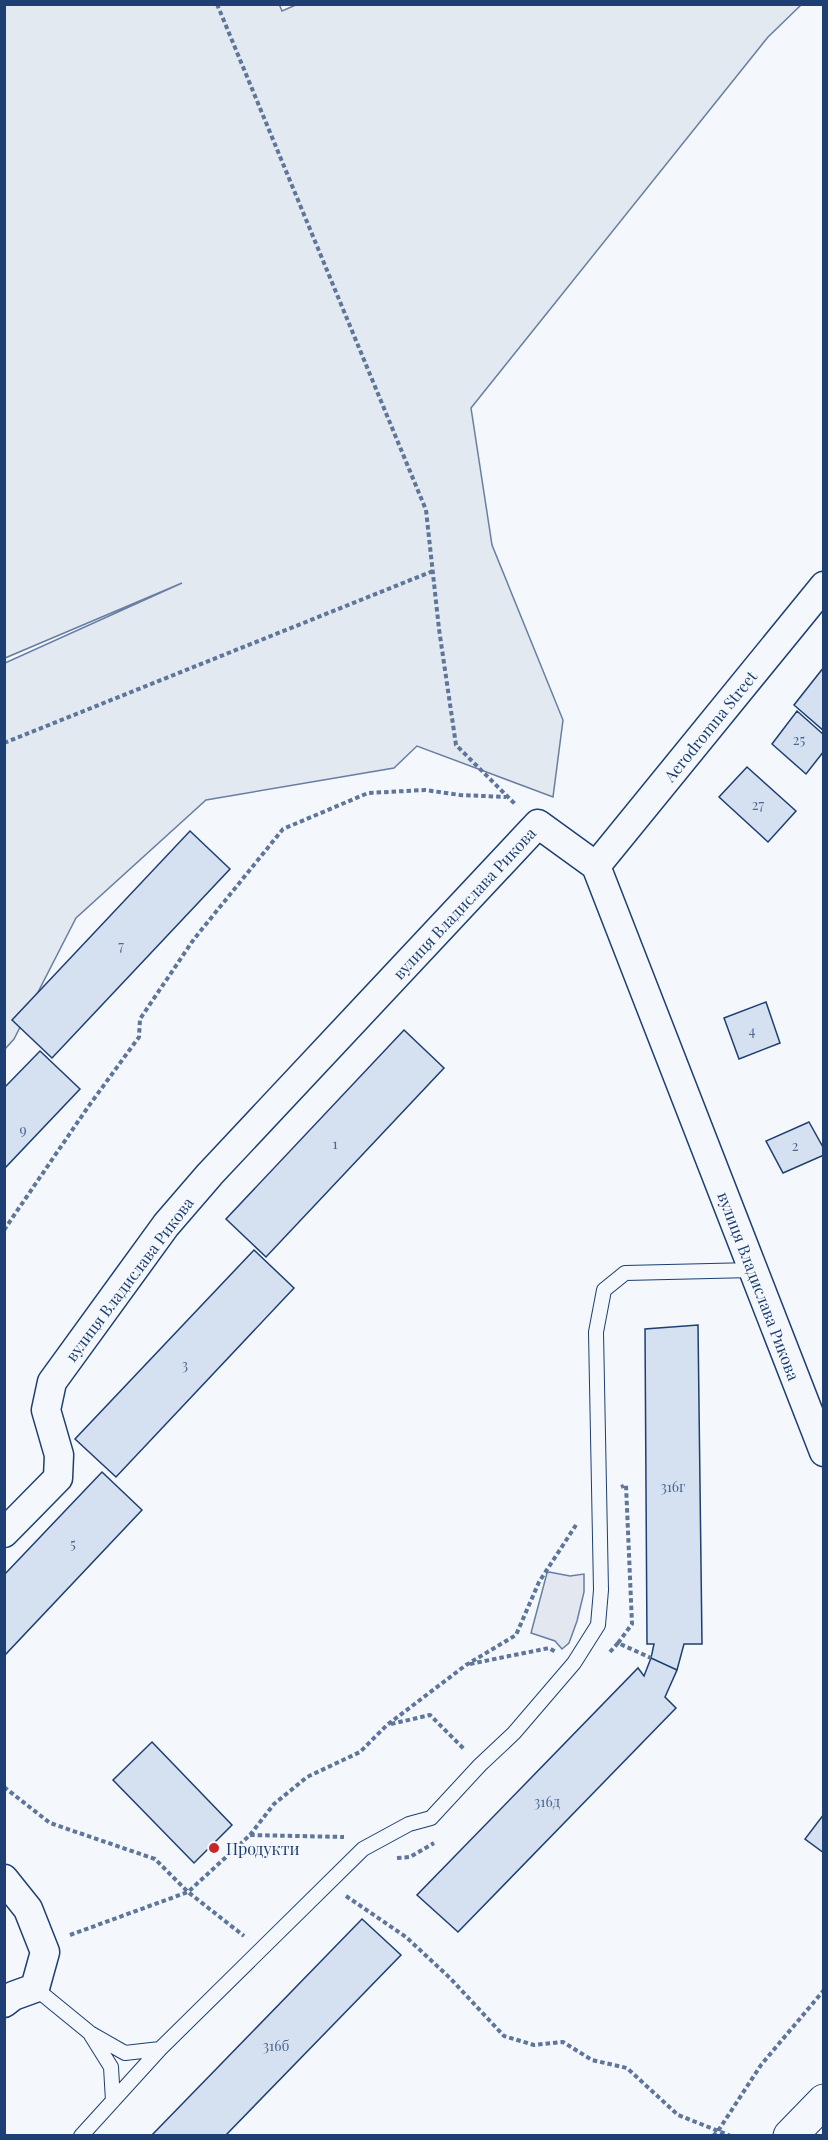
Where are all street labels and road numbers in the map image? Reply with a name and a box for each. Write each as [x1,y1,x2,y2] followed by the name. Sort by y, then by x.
[658,666,762,787] street label: Aerodromna Street
[388,823,540,983] street label: вулиця Владислава Рикова
[713,1189,805,1383] street label: вулиця Владислава Рикова
[60,1193,198,1365] street label: вулиця Владислава Рикова

